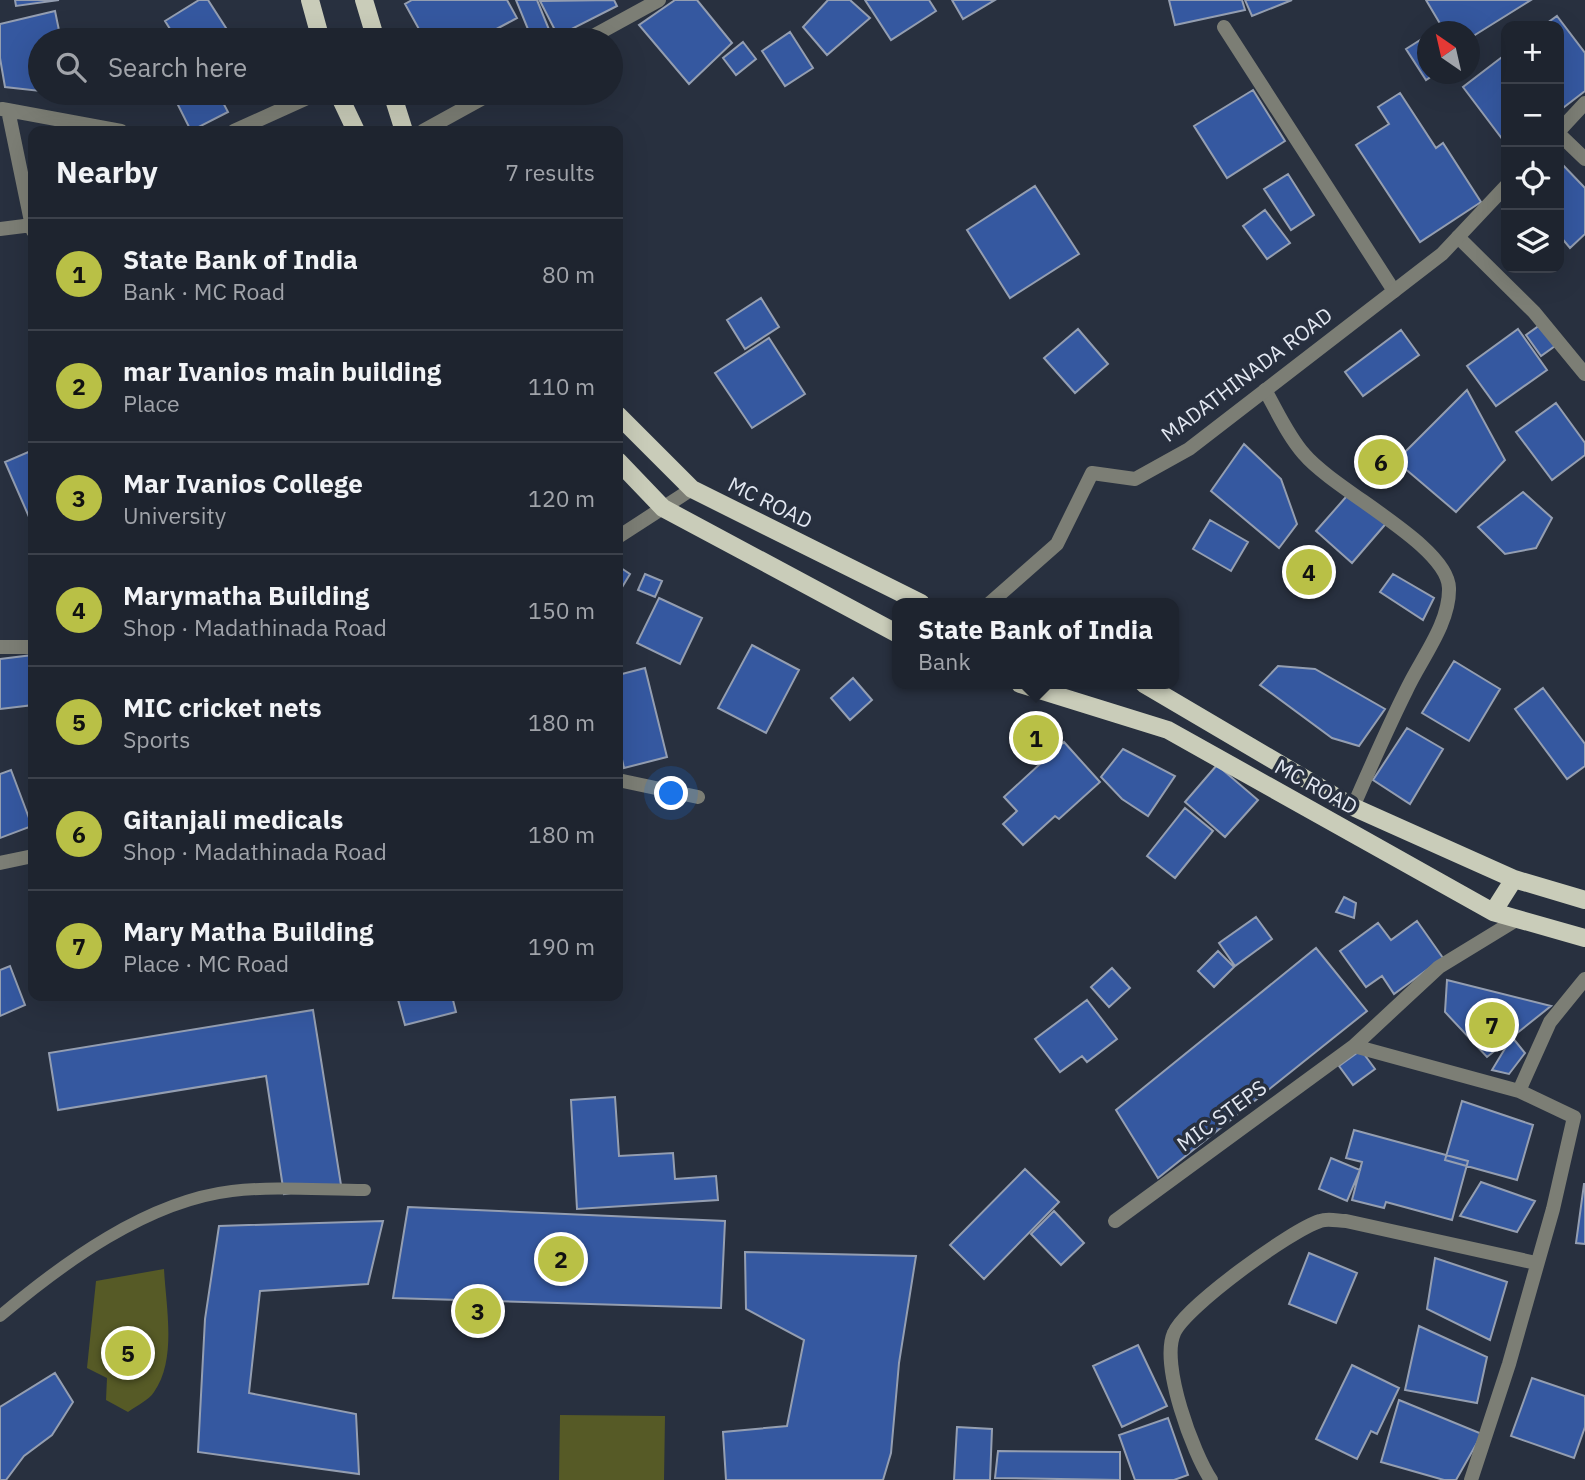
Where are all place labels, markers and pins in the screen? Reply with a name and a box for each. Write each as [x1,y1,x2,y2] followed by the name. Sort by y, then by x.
[1358,436,1404,488] pin: 6
[1286,546,1332,598] pin: 4
[1013,712,1059,764] pin: 1
[1469,999,1515,1051] pin: 7
[538,1233,584,1285] pin: 2
[455,1285,501,1337] pin: 3
[105,1327,151,1379] pin: 5

